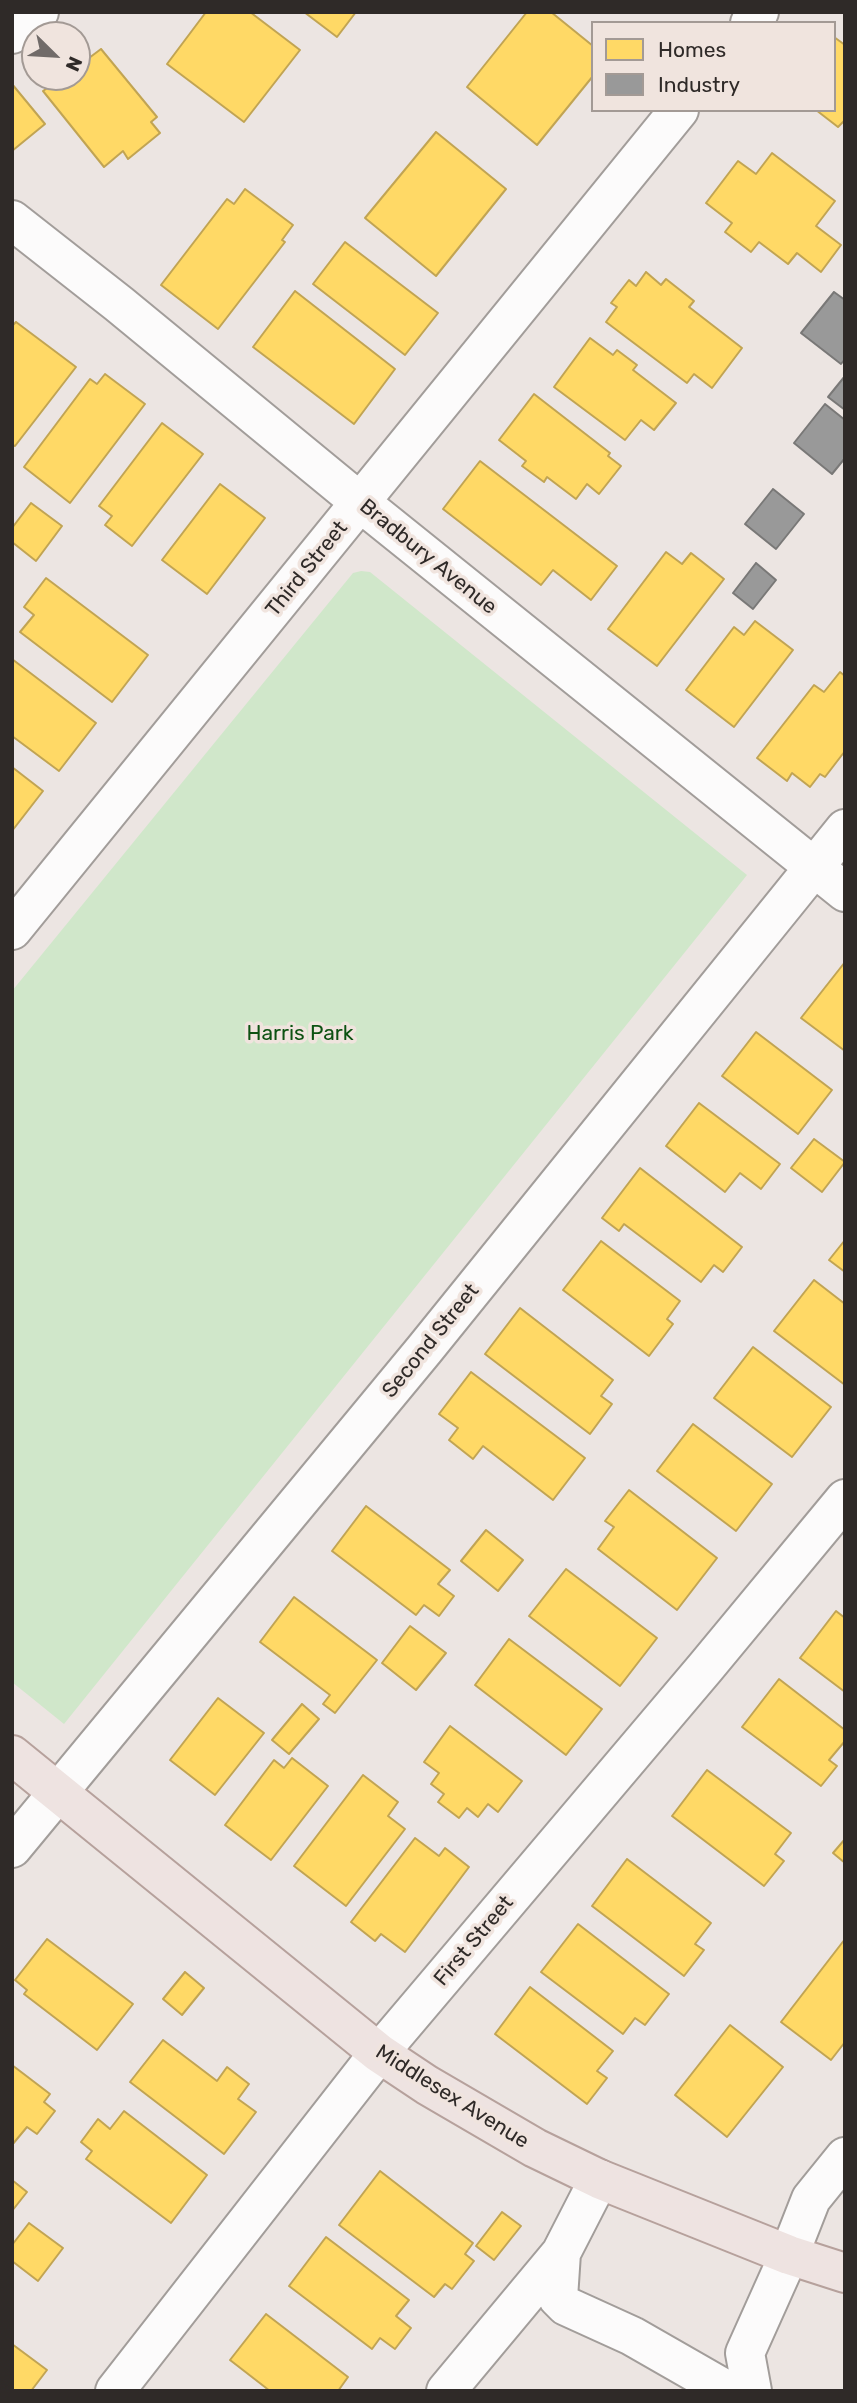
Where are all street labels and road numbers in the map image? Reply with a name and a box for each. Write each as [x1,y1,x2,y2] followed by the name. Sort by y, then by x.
[354,494,502,620] street label: Bradbury Avenue
[261,516,353,622] street label: Third Street
[377,1279,485,1403] street label: Second Street
[429,1891,519,1991] street label: First Street
[371,2040,533,2154] street label: Middlesex Avenue

